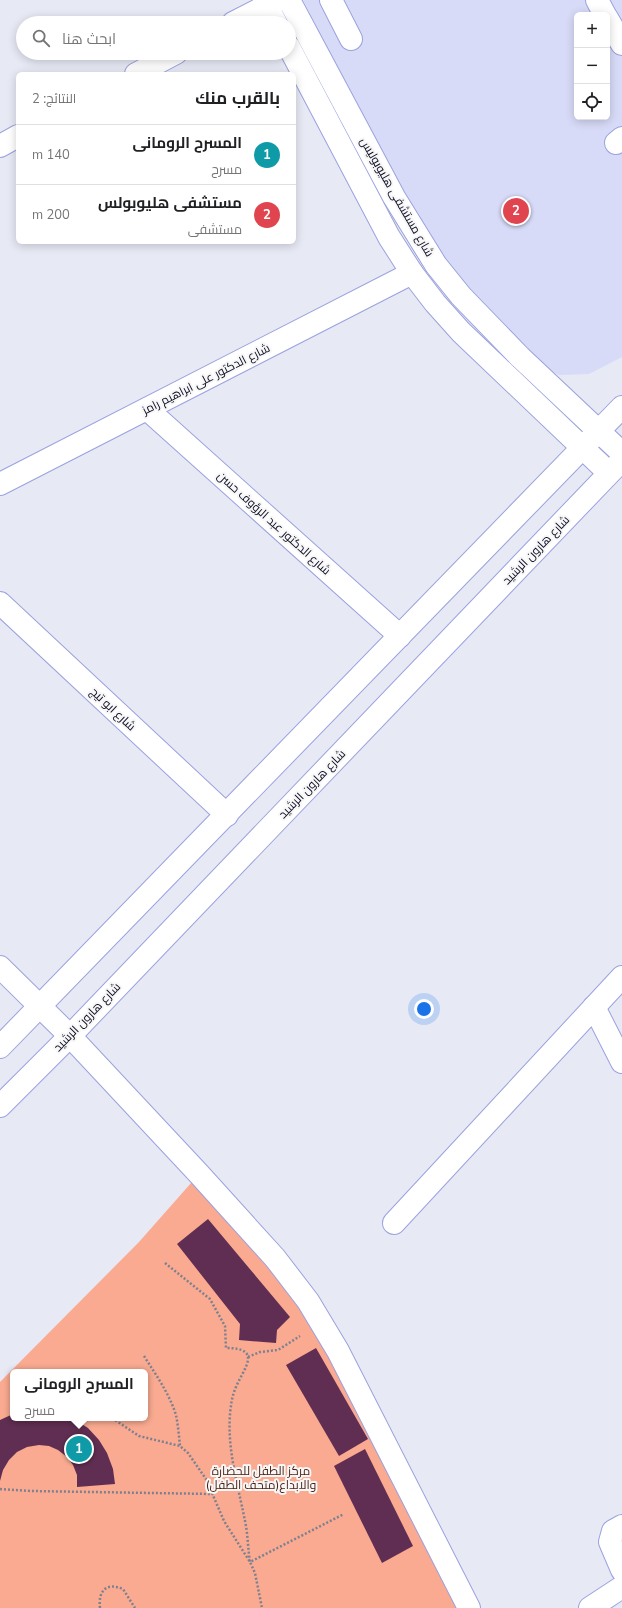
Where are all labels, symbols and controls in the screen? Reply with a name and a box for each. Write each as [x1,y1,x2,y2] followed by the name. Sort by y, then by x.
[574,12,610,120] map controls
[574,12,610,48] button: +
[16,16,296,60] search box
[30,27,52,49] icon: search
[62,29,116,49] text: ابحث هنا
[574,48,610,84] button: −
[574,84,610,120] button: locate
[195,87,280,110] text: بالقرب منك
[32,90,76,108] text: النتائج: 2
[133,133,242,153] text: المسرح الرومانى
[356,134,438,260] street label: شارع مستشفى هليوبوليس
[32,146,70,164] text: 140 m
[263,146,271,164] text: 1
[211,161,242,179] text: مسرح
[98,193,242,213] text: مستشفى هليوبولس
[503,196,529,226] pin: 2
[32,206,70,224] text: 200 m
[263,206,271,224] text: 2
[188,221,242,239] text: مستشفى
[139,340,273,419] street label: شارع الدكتور على ابراهيم رامز
[214,468,334,578] street label: شارع الدكتور عبد الرؤوف حسن
[499,512,573,588] street label: شارع هارون الرشيد
[87,684,139,734] street label: شارع ابو تيج
[275,746,349,822] street label: شارع هارون الرشيد
[50,979,124,1055] street label: شارع هارون الرشيد
[414,999,434,1019] your location
[10,1369,148,1421] popup
[24,1374,134,1394] text: المسرح الرومانى
[24,1402,55,1420] text: مسرح
[66,1434,92,1464] pin: 1
[206,1463,316,1493] park label: مركز الطفل للحضارة والابداع(متحف الطفل)

